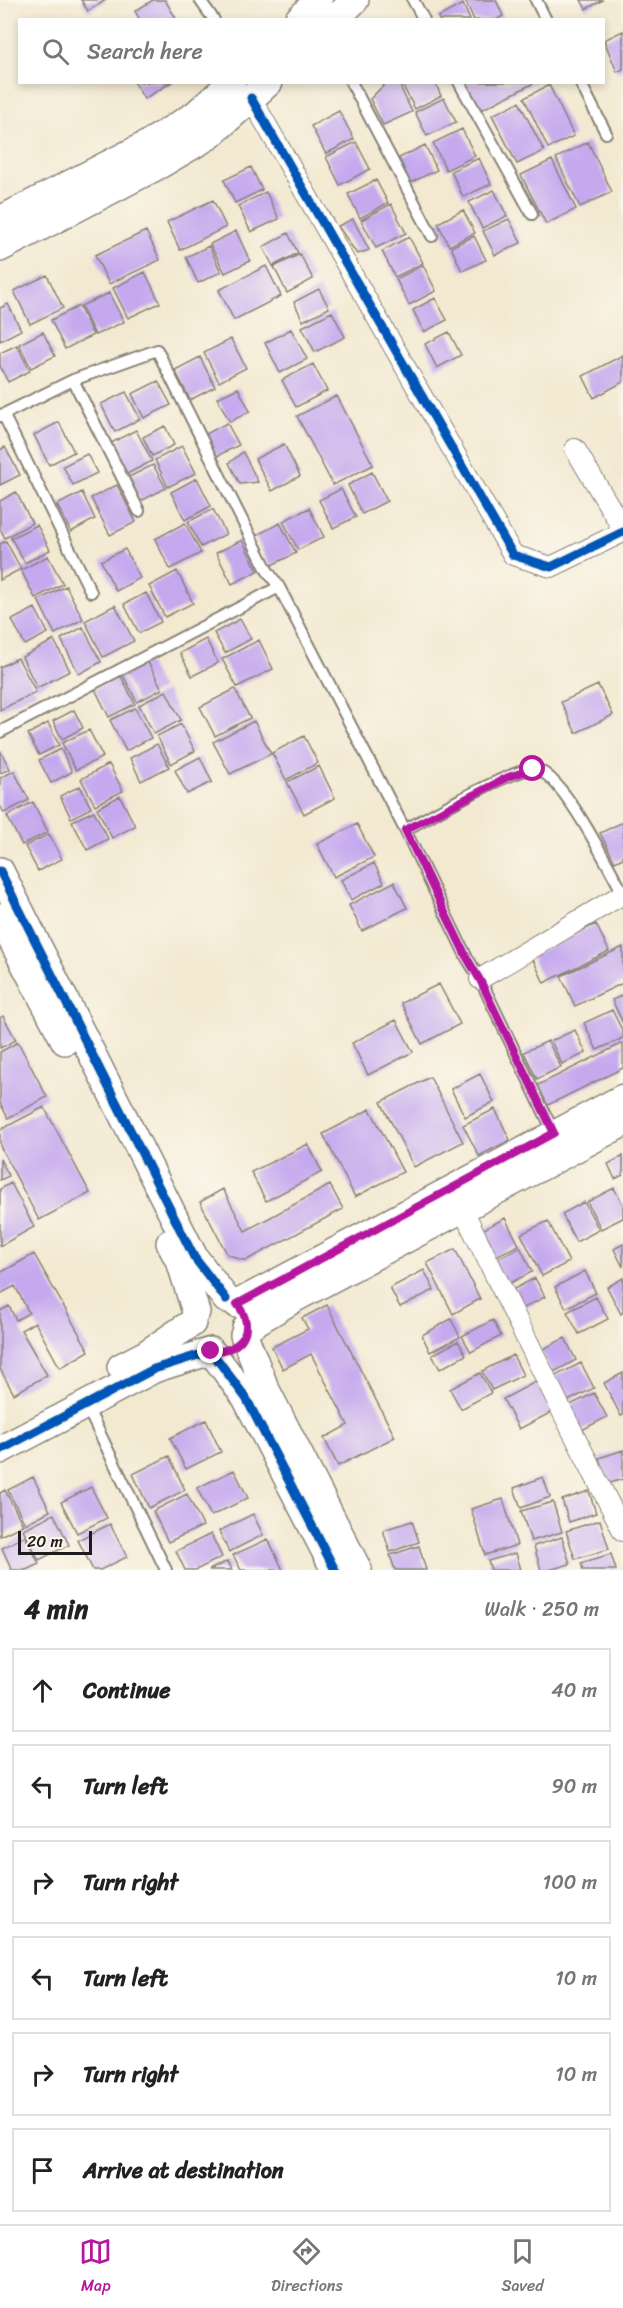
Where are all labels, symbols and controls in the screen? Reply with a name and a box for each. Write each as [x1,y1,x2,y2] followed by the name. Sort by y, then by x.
[18,18,605,84] search box
[87,32,203,71] text: Search here
[39,35,72,68] icon: search
[519,755,545,781] route start
[197,1337,223,1363] route end
[27,1527,63,1556] text: 20 m
[18,1528,92,1556] scale bar
[24,1586,88,1632] text: 4 min
[485,1592,599,1627] text: Walk · 250 m
[83,1671,171,1710] text: Continue
[551,1673,597,1708] text: 40 m
[26,1674,59,1707] icon: ahead
[83,1767,168,1806] text: Turn left
[552,1769,597,1804] text: 90 m
[26,1770,59,1803] icon: left
[83,1863,178,1902] text: Turn right
[543,1865,597,1900] text: 100 m
[26,1866,59,1899] icon: right
[83,1959,168,1998] text: Turn left
[555,1961,597,1996] text: 10 m
[26,1962,59,1995] icon: left
[83,2055,178,2094] text: Turn right
[555,2057,597,2092] text: 10 m
[26,2058,59,2091] icon: right
[83,2151,284,2190] text: Arrive at destination
[26,2154,59,2187] icon: arrive
[79,2235,112,2300] tab: Map
[271,2235,343,2300] tab: Directions
[501,2235,544,2300] tab: Saved

